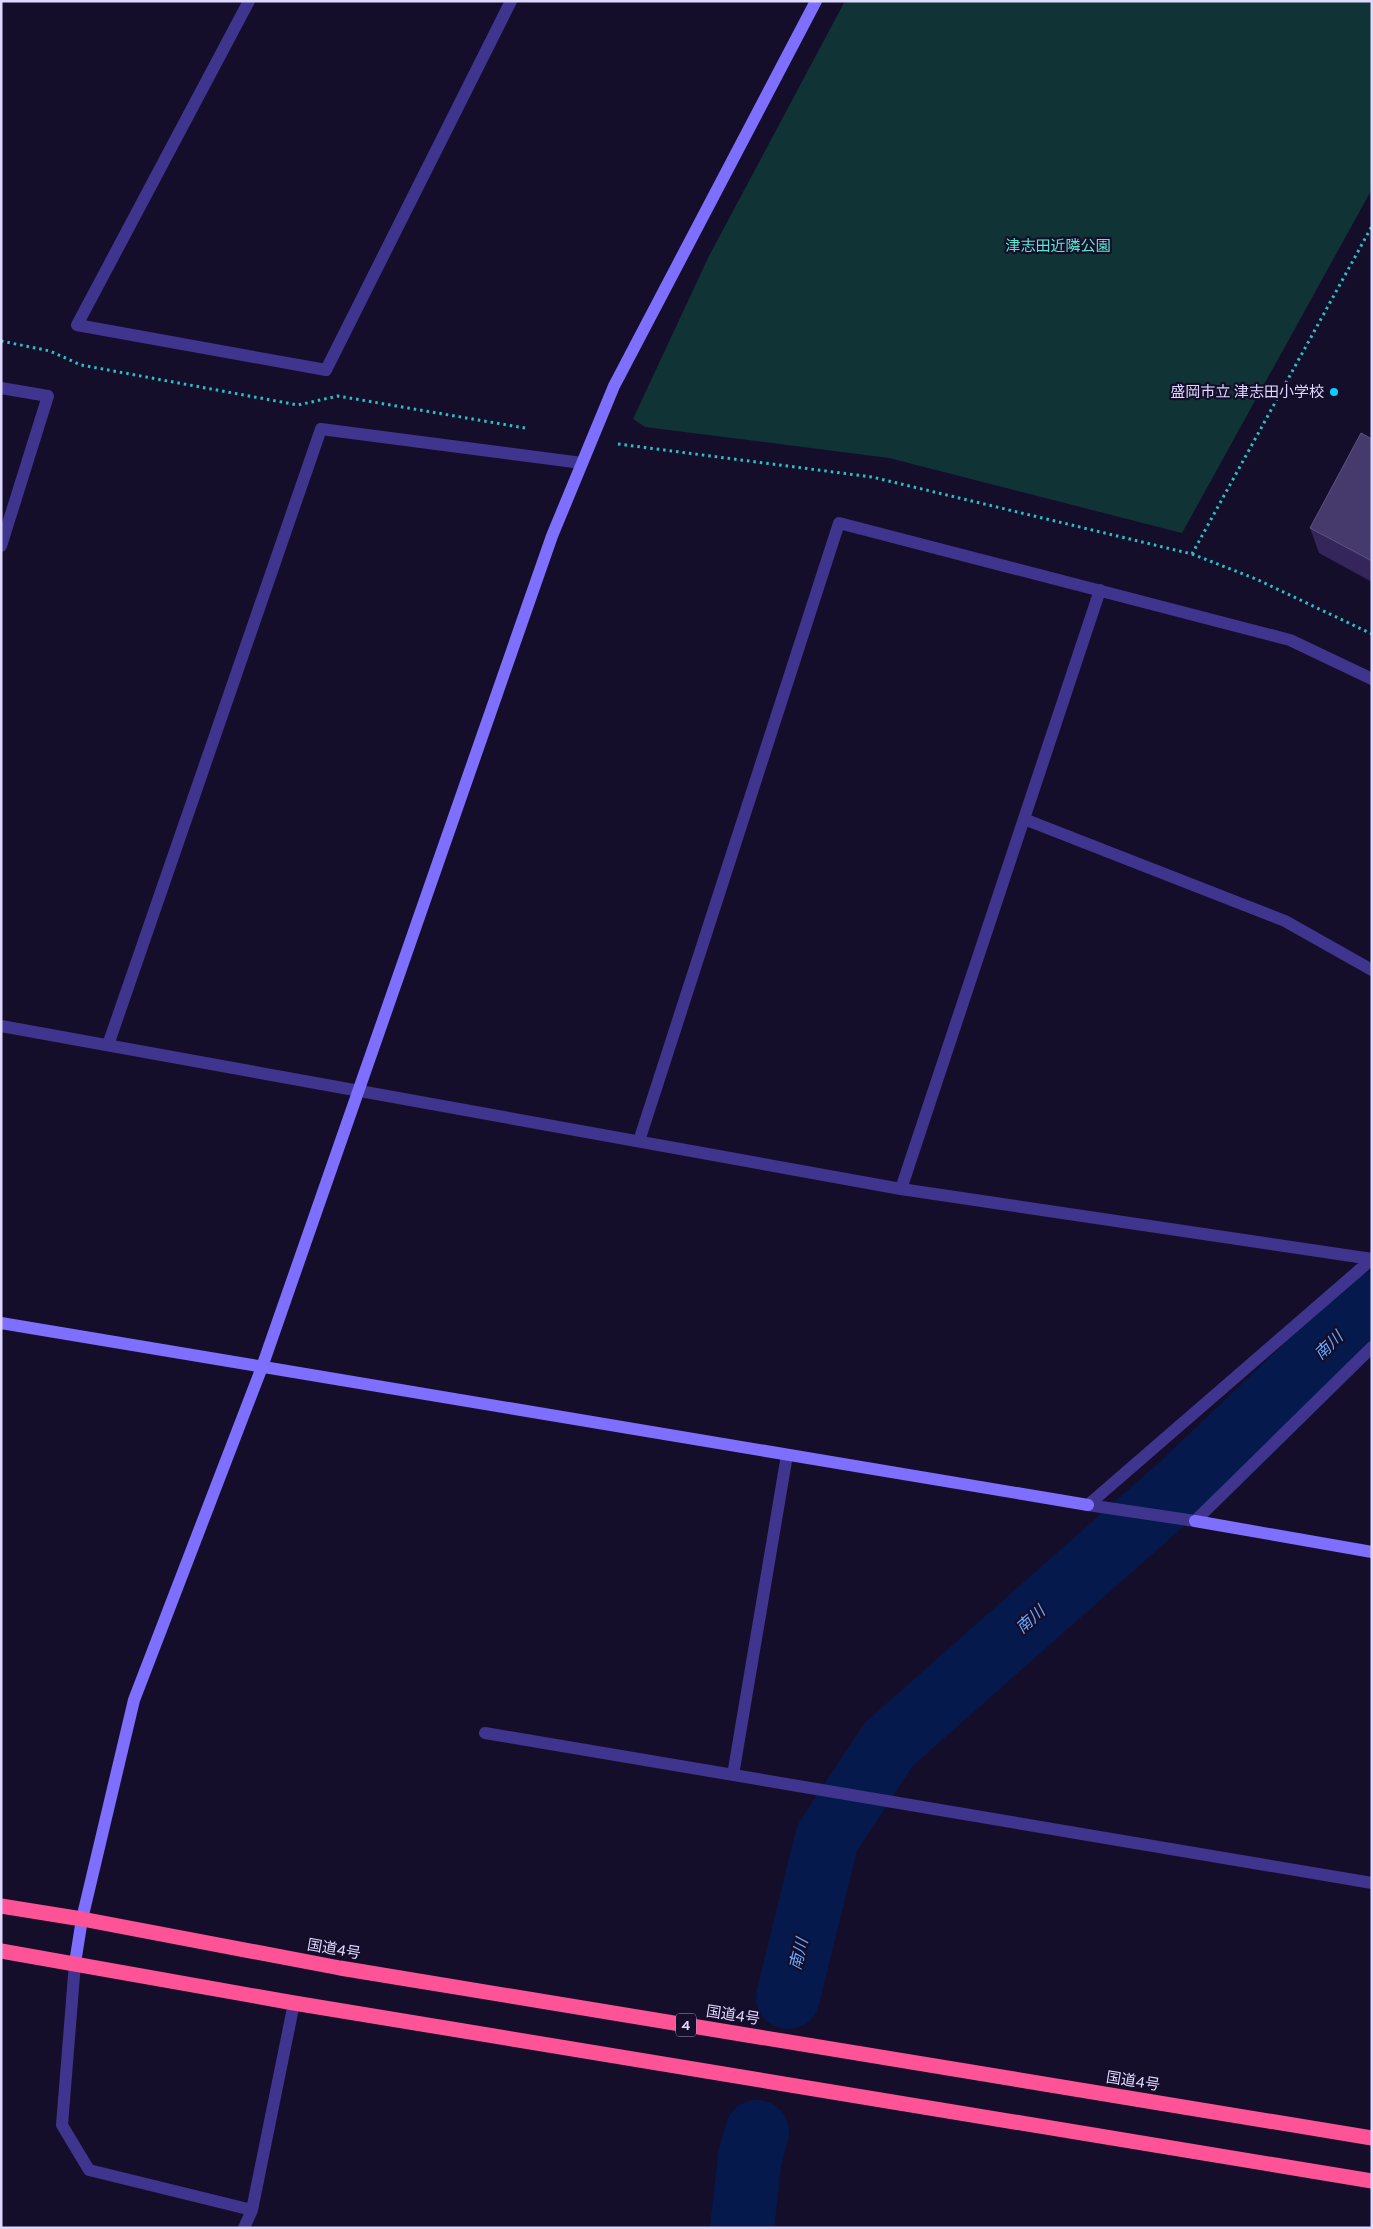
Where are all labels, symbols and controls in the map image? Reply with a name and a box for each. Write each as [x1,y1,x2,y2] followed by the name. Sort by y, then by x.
[1005,238,1111,257] park label: 津志田近隣公園
[1170,383,1324,403] place label: 盛岡市立 津志田小学校
[1328,386,1340,398] marker: 盛岡市立 津志田小学校
[1311,1327,1349,1365] water label: 南川
[1013,1601,1051,1639] water label: 南川
[786,1935,814,1972] water label: 南川
[305,1936,362,1965] street label: 国道4号
[704,2003,761,2030] street label: 国道4号
[676,2014,696,2036] road number: 4
[1104,2069,1161,2096] street label: 国道4号

